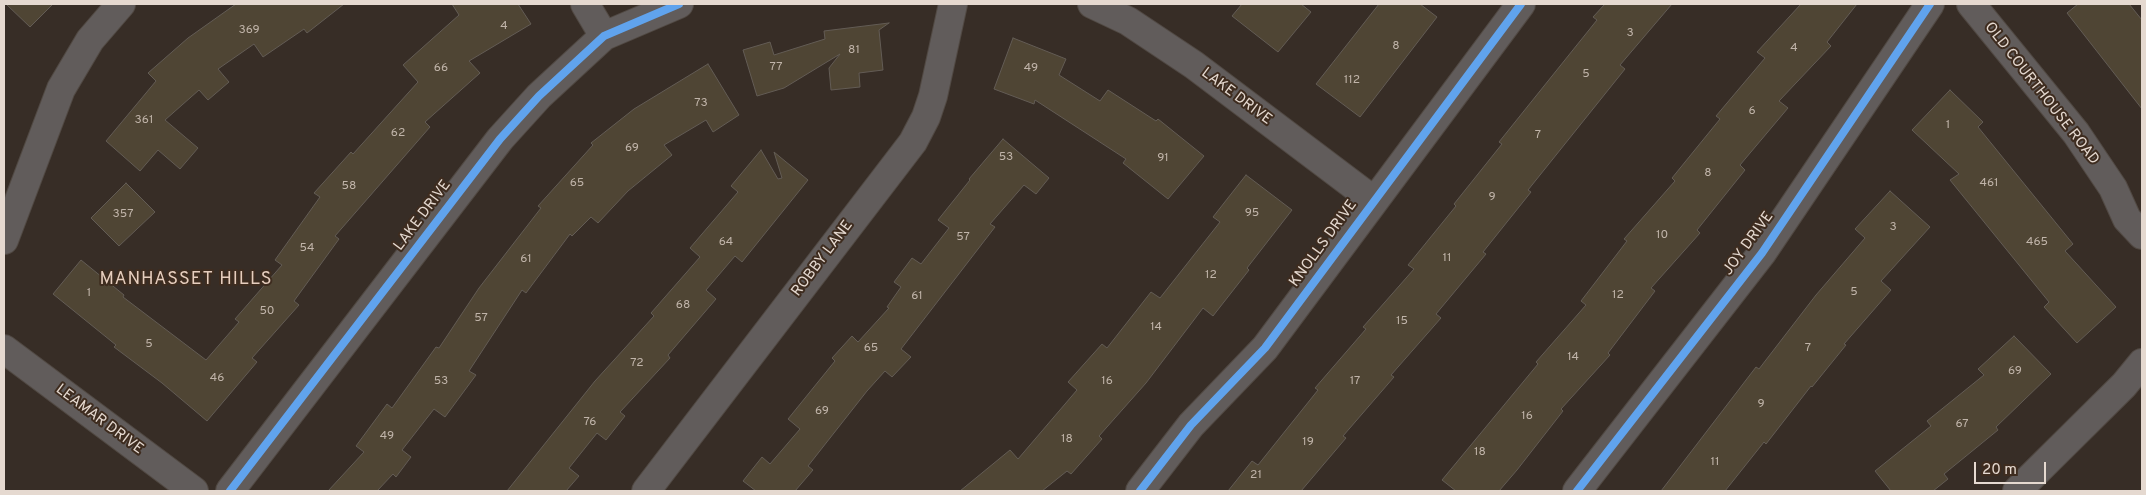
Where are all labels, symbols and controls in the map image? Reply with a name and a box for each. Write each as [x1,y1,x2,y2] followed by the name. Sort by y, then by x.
[1980,19,2102,169] street label: OLD COURTHOUSE ROAD
[500,20,508,34] house number: 4
[238,24,260,38] house number: 369
[1626,27,1634,41] house number: 3
[1392,40,1400,54] house number: 8
[1790,42,1798,56] house number: 4
[848,44,860,58] house number: 81
[770,61,782,75] house number: 77
[434,62,448,76] house number: 66
[1024,62,1038,76] house number: 49
[1197,65,1275,129] street label: LAKE DRIVE
[1582,68,1590,82] house number: 5
[1344,74,1360,88] house number: 112
[694,97,708,111] house number: 73
[1748,105,1756,119] house number: 6
[135,114,153,128] house number: 361
[1946,119,1950,133] house number: 1
[391,127,405,141] house number: 62
[1535,129,1541,143] house number: 7
[625,142,639,156] house number: 69
[999,151,1013,165] house number: 53
[1157,152,1169,166] house number: 91
[1704,167,1712,181] house number: 8
[391,177,455,255] street label: LAKE DRIVE
[570,177,584,191] house number: 65
[1979,177,1999,191] house number: 461
[342,180,356,194] house number: 58
[1488,191,1496,205] house number: 9
[1286,197,1362,291] street label: KNOLLS DRIVE
[1245,207,1259,221] house number: 95
[113,208,133,222] house number: 357
[1720,209,1778,279] street label: JOY DRIVE
[788,217,858,301] street label: ROBBY LANE
[1889,221,1897,235] house number: 3
[1656,229,1668,243] house number: 10
[956,231,970,245] house number: 57
[719,236,733,250] house number: 64
[2026,236,2048,250] house number: 465
[299,242,315,256] house number: 54
[1443,252,1451,266] house number: 11
[520,253,532,267] house number: 61
[98,269,274,291] district label: MANHASSET HILLS
[1205,269,1217,283] house number: 12
[1850,286,1858,300] house number: 5
[87,287,91,301] house number: 1
[1612,289,1624,303] house number: 12
[911,290,923,304] house number: 61
[676,299,690,313] house number: 68
[259,305,275,319] house number: 50
[474,312,488,326] house number: 57
[1396,315,1408,329] house number: 15
[1150,321,1162,335] house number: 14
[145,338,153,352] house number: 5
[864,342,878,356] house number: 65
[1805,342,1811,356] house number: 7
[1567,351,1579,365] house number: 14
[630,357,644,371] house number: 72
[2008,365,2022,379] house number: 69
[210,372,224,386] house number: 46
[434,375,448,389] house number: 53
[1101,375,1113,389] house number: 16
[1350,375,1360,389] house number: 17
[52,381,146,459] street label: LEAMAR DRIVE
[1757,398,1765,412] house number: 9
[815,405,829,419] house number: 69
[1521,410,1533,424] house number: 16
[584,416,596,430] house number: 76
[1955,418,1969,432] house number: 67
[380,430,394,444] house number: 49
[1061,433,1073,447] house number: 18
[1302,436,1314,450] house number: 19
[1474,446,1486,460] house number: 18
[1976,452,2048,484] scale bar
[1711,456,1719,470] house number: 11
[1982,461,2017,480] text: 20 m
[1250,469,1262,483] house number: 21

